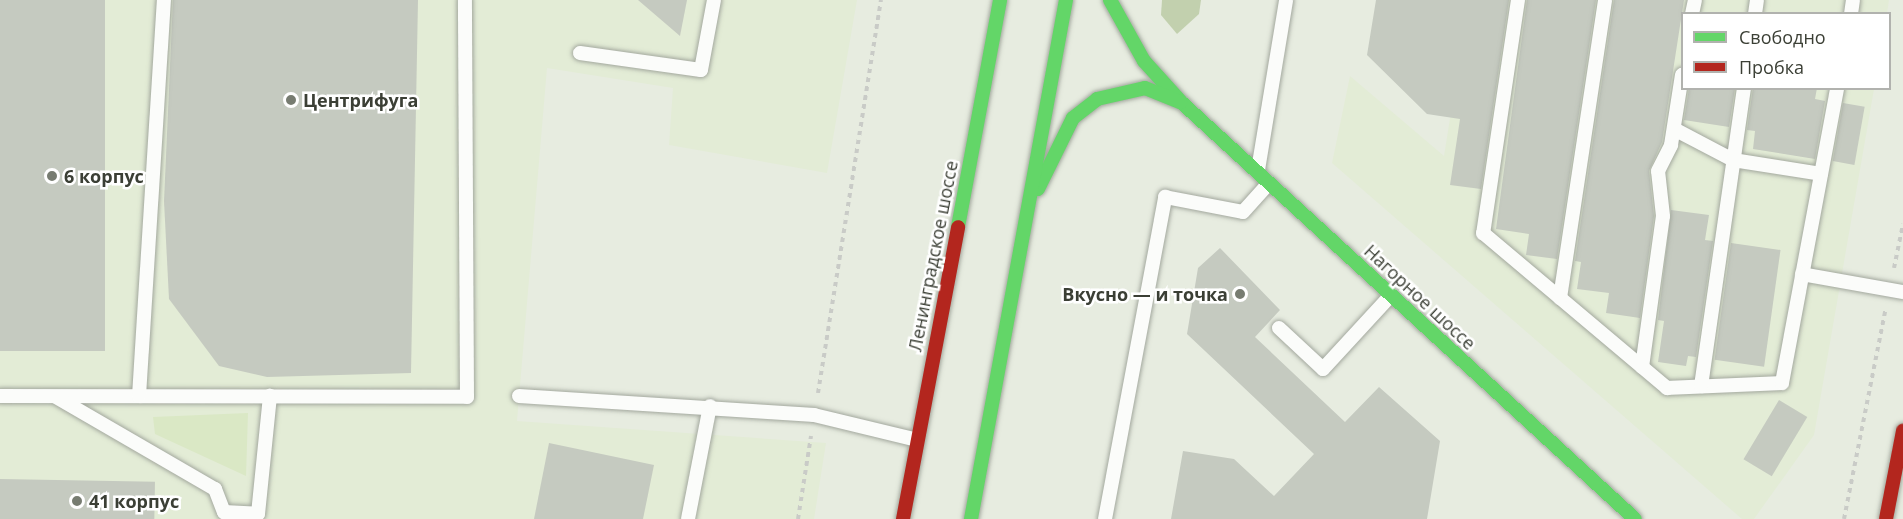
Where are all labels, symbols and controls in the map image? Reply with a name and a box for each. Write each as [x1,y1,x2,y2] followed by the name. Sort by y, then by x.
[1681,12,1891,90] legend
[1739,25,1826,49] text: Свободно
[1739,55,1804,79] text: Пробка
[303,89,418,111] place label: Центрифуга
[284,93,298,107] marker: Центрифуга
[904,159,962,353] street label: Ленинградское шоссе
[64,165,144,187] place label: 6 корпус
[45,169,59,183] marker: 6 корпус
[1360,240,1480,354] street label: Нагорное шоссе
[1062,283,1228,305] place label: Вкусно — и точка
[1233,287,1247,301] marker: Вкусно — и точка
[89,490,179,512] place label: 41 корпус
[70,494,84,508] marker: 41 корпус

